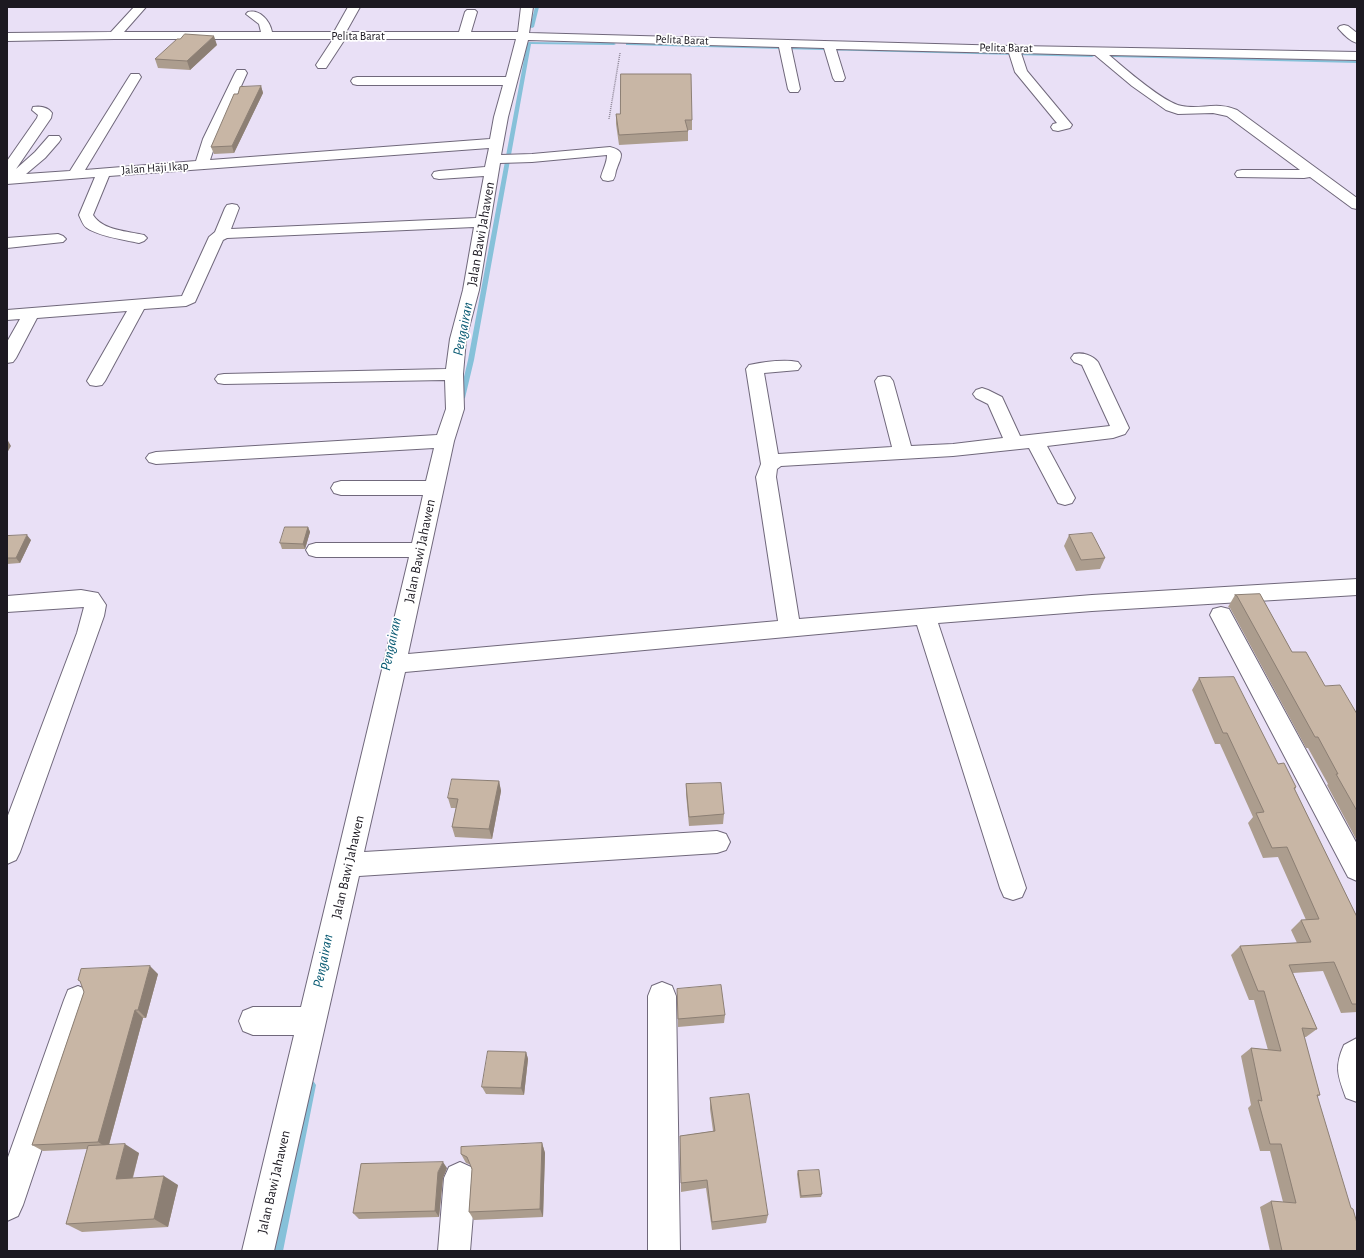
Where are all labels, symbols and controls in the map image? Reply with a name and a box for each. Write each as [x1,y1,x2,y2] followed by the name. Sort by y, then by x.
[331,29,385,43] street label: Pelita Barat
[655,32,709,48] street label: Pelita Barat
[979,40,1033,56] street label: Pelita Barat
[121,158,189,178] street label: Jalan Haji Ikap
[464,180,498,288] street label: Jalan Bawi Jahawen
[449,301,477,357] water label: Pengairan
[401,498,439,604] street label: Jalan Bawi Jahawen
[377,615,405,673] water label: Pengairan
[328,814,368,920] street label: Jalan Bawi Jahawen
[309,933,337,989] water label: Pengairan
[254,1129,294,1235] street label: Jalan Bawi Jahawen

